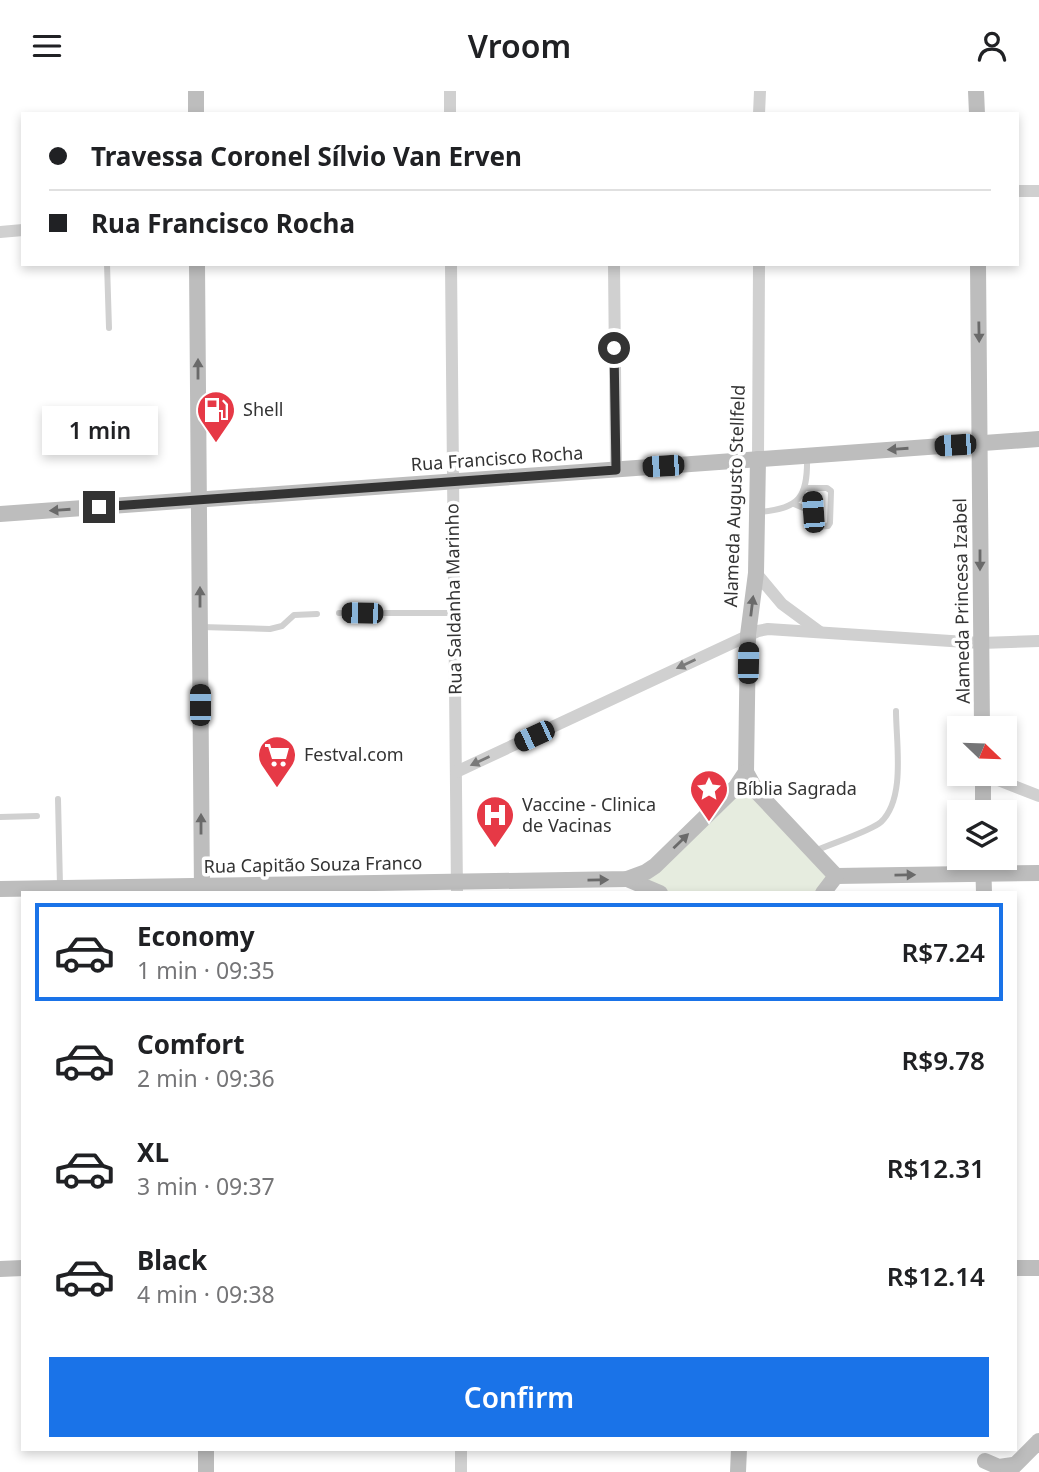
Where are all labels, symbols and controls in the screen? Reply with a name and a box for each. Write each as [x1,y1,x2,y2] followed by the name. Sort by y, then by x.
[468,24,571,67] text: Vroom
[28,27,66,65] icon: menu
[973,27,1011,65] icon: person
[91,138,522,174] text: Travessa Coronel Sílvio Van Erven
[91,205,355,241] text: Rua Francisco Rocha
[973,322,984,344] one-way arrow
[598,332,630,364] route start
[192,358,204,380] one-way arrow
[718,384,750,608] street label: Alameda Augusto Stellfeld
[195,389,237,444] fuel station icon: Shell
[243,397,283,421] place label: Shell
[41,405,157,455] callout: 1 min
[69,414,131,446] text: 1 min
[934,433,977,457] car
[410,440,584,476] street label: Rua Francisco Rocha
[886,444,908,455] one-way arrow
[642,454,685,478] car
[802,490,825,534] car
[83,491,115,523] route end
[947,498,975,704] street label: Alameda Princesa Izabel
[439,503,467,695] street label: Rua Saldanha Marinho
[49,505,71,516] one-way arrow
[975,549,986,571] one-way arrow
[194,586,206,608] one-way arrow
[746,595,757,617] one-way arrow
[341,602,384,624] car
[738,642,759,684] car
[676,659,696,670] one-way arrow
[190,684,211,726] car
[947,716,1017,786] north arrow
[947,716,1017,870] map controls
[511,718,558,754] car
[256,734,298,789] supermarket icon: Festval.com
[304,742,404,766] place label: Festval.com
[470,755,490,767] one-way arrow
[688,768,730,823] place icon: Bíblia Sagrada
[736,776,857,800] place label: Bíblia Sagrada
[522,792,656,837] place label: Vaccine - Clinica de Vacinas
[474,794,516,849] hospital icon: Vaccine - Clinica de Vacinas
[947,800,1017,870] button: layers
[195,813,207,835] one-way arrow
[673,832,690,849] one-way arrow
[203,850,423,878] street label: Rua Capitão Souza Franco
[894,869,916,881] one-way arrow
[587,874,609,886] one-way arrow
[137,918,255,954] text: Economy
[53,921,116,984] icon: car
[902,934,985,970] text: R$7.24
[137,954,275,986] text: 1 min · 09:35
[137,1026,245,1062] text: Comfort
[53,1029,116,1092] icon: car
[902,1042,985,1078] text: R$9.78
[137,1062,275,1094] text: 2 min · 09:36
[137,1134,169,1170] text: XL
[53,1137,116,1200] icon: car
[887,1150,985,1186] text: R$12.31
[137,1170,275,1202] text: 3 min · 09:37
[137,1242,207,1278] text: Black
[53,1245,116,1308] icon: car
[887,1258,985,1294] text: R$12.14
[137,1278,275,1310] text: 4 min · 09:38
[49,1357,989,1437] button: Confirm

